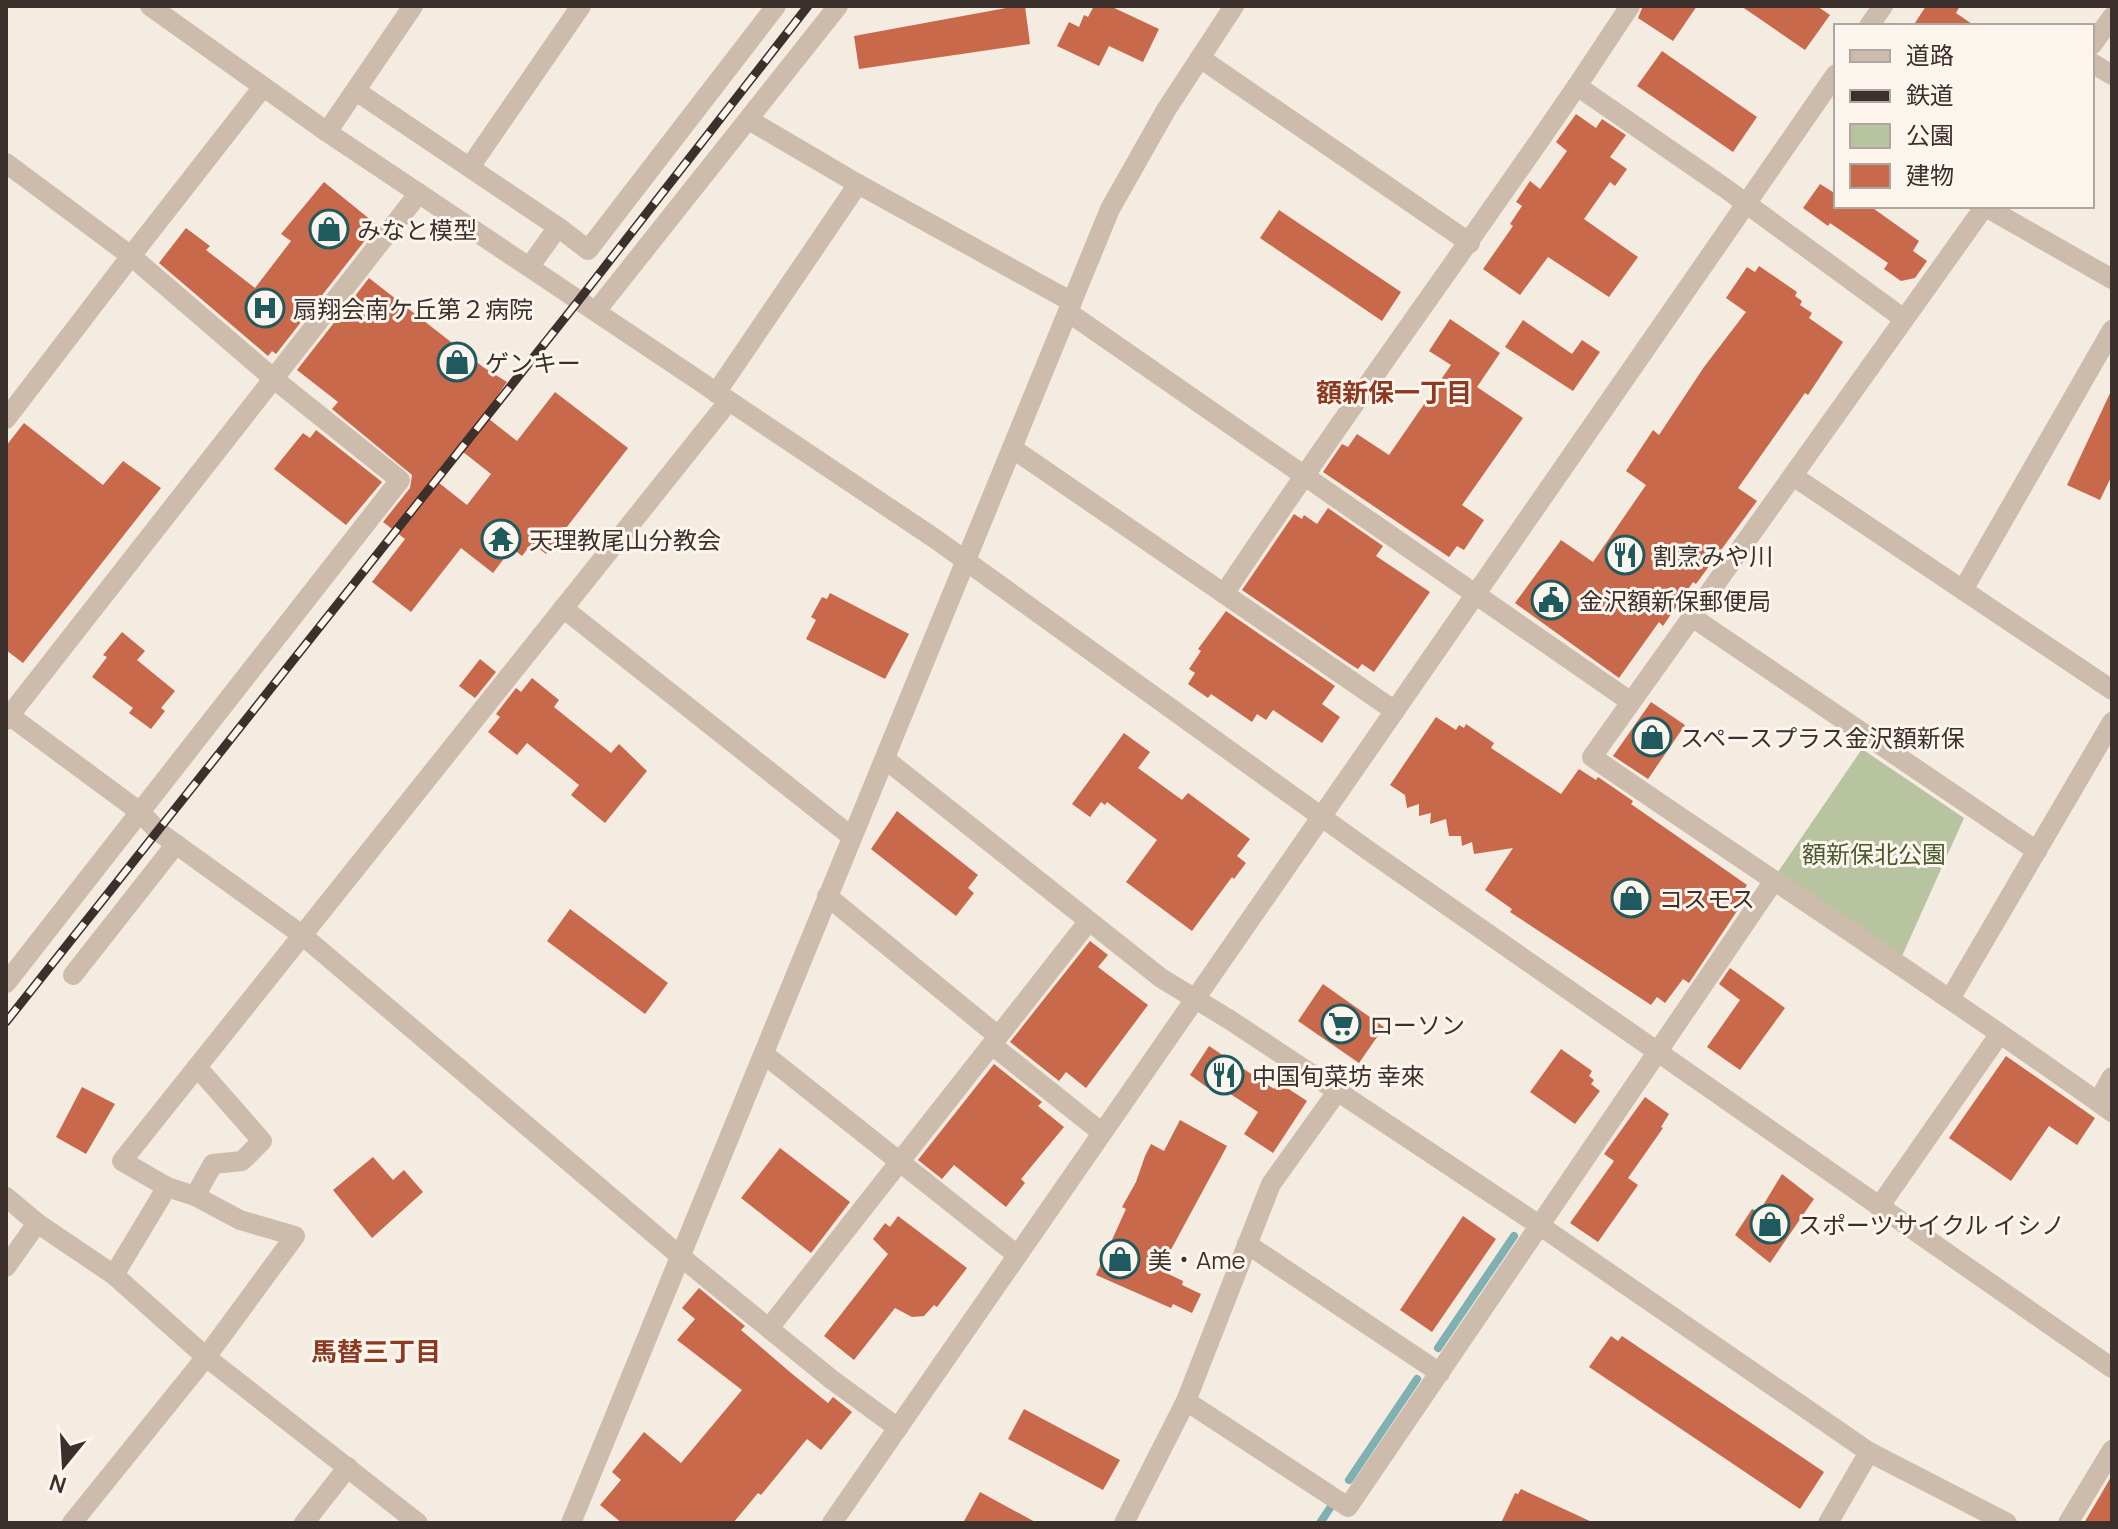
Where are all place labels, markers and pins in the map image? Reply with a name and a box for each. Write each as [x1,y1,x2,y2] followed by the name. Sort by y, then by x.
[308,208,350,250] shop icon: みなと模型
[357,213,477,246] place label: みなと模型
[244,287,286,329] hospital icon: 扇翔会南ケ丘第２病院
[293,292,533,325] place label: 扇翔会南ケ丘第２病院
[436,341,478,383] shop icon: ゲンキー
[485,346,581,379] place label: ゲンキー
[480,518,522,560] temple icon: 天理教尾山分教会
[529,523,721,556] place label: 天理教尾山分教会
[1604,534,1646,576] restaurant icon: 割烹みや川
[1653,539,1773,572] place label: 割烹みや川
[1530,579,1572,621] public building icon: 金沢額新保郵便局
[1579,584,1771,617] place label: 金沢額新保郵便局
[1631,716,1673,758] shop icon: スペースプラス金沢額新保
[1680,721,1965,754] place label: スペースプラス金沢額新保
[1610,877,1652,919] shop icon: コスモス
[1659,882,1755,915] place label: コスモス
[1320,1003,1362,1045] supermarket icon: ローソン
[1369,1008,1465,1041] place label: ローソン
[1203,1054,1245,1096] restaurant icon: 中国旬菜坊 幸來
[1252,1059,1425,1092] place label: 中国旬菜坊 幸來
[1749,1203,1791,1245] shop icon: スポーツサイクル イシノ
[1798,1208,2065,1241] place label: スポーツサイクル イシノ
[1099,1238,1141,1280] shop icon: 美・Ame
[1148,1243,1246,1276] place label: 美・Ame

